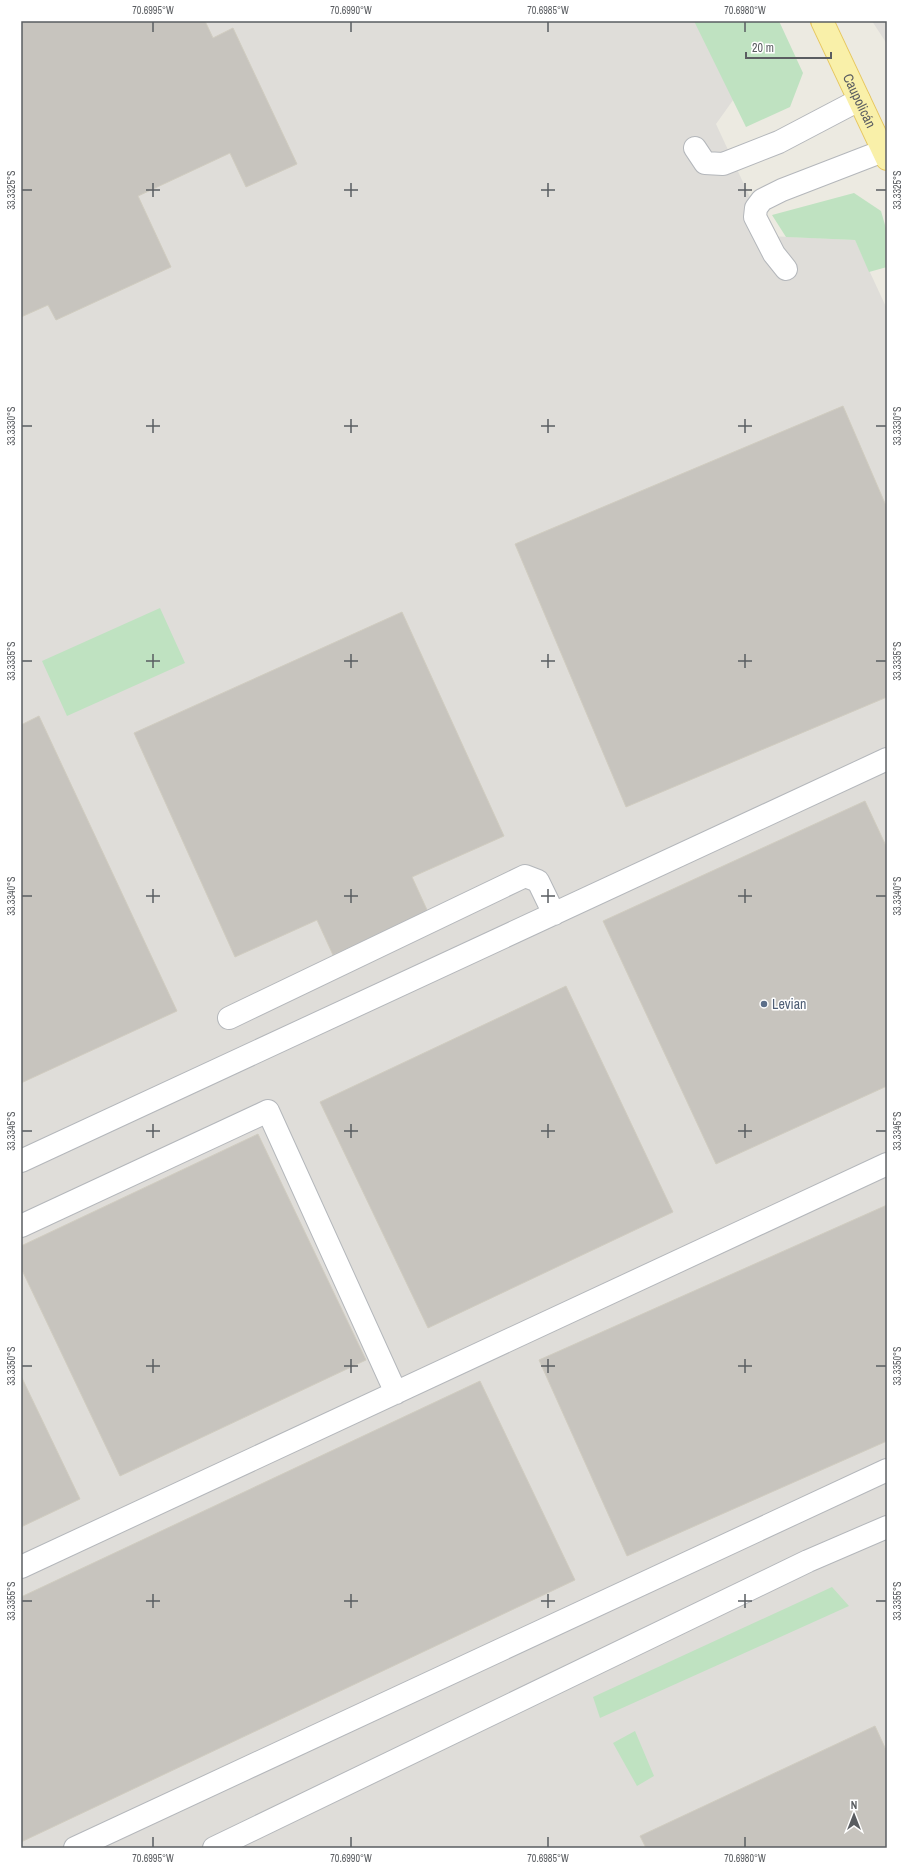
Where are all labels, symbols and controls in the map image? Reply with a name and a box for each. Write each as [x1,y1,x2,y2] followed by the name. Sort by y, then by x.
[132,4,174,17] text: 70.6995°W
[330,4,372,17] text: 70.6990°W
[527,4,569,17] text: 70.6985°W
[724,4,766,17] text: 70.6980°W
[746,34,831,60] scale bar
[752,40,774,56] text: 20 m
[839,70,880,131] street label: Caupolicán
[5,170,18,210] text: 33.3325°S
[891,170,904,210] text: 33.3325°S
[5,406,18,446] text: 33.3330°S
[891,406,904,446] text: 33.3330°S
[5,641,18,681] text: 33.3335°S
[891,641,904,681] text: 33.3335°S
[5,876,18,916] text: 33.3340°S
[891,876,904,916] text: 33.3340°S
[772,995,806,1013] place label: Levian
[759,999,769,1009] marker: Levian
[5,1111,18,1151] text: 33.3345°S
[891,1111,904,1151] text: 33.3345°S
[5,1346,18,1386] text: 33.3350°S
[891,1346,904,1386] text: 33.3350°S
[5,1581,18,1621] text: 33.3355°S
[891,1581,904,1621] text: 33.3355°S
[834,1795,874,1835] north arrow
[851,1798,857,1812] text: N
[132,1852,174,1865] text: 70.6995°W
[330,1852,372,1865] text: 70.6990°W
[527,1852,569,1865] text: 70.6985°W
[724,1852,766,1865] text: 70.6980°W

